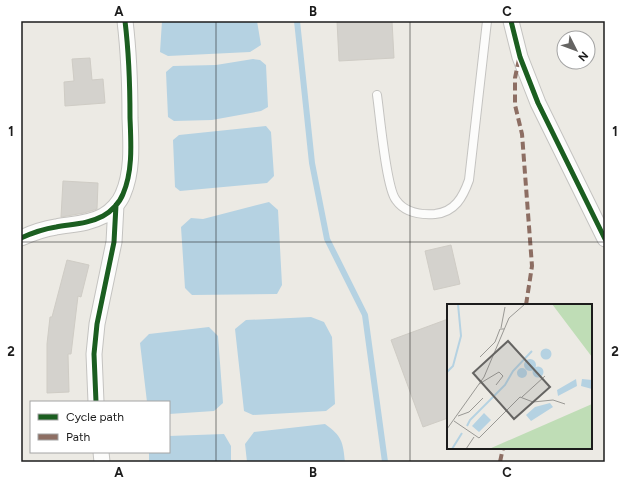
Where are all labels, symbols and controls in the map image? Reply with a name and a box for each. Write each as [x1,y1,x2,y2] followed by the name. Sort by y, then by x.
[114,4,124,19] text: A
[309,4,317,19] text: B
[502,4,512,19] text: C
[556,30,596,70] north arrow
[575,49,591,64] text: N
[8,124,14,139] text: 1
[612,124,618,139] text: 1
[447,304,592,449] inset map
[7,344,15,359] text: 2
[611,344,619,359] text: 2
[30,401,170,453] legend
[66,410,124,424] text: Cycle path
[66,430,90,444] text: Path
[114,465,124,480] text: A
[309,465,317,480] text: B
[502,465,512,480] text: C

